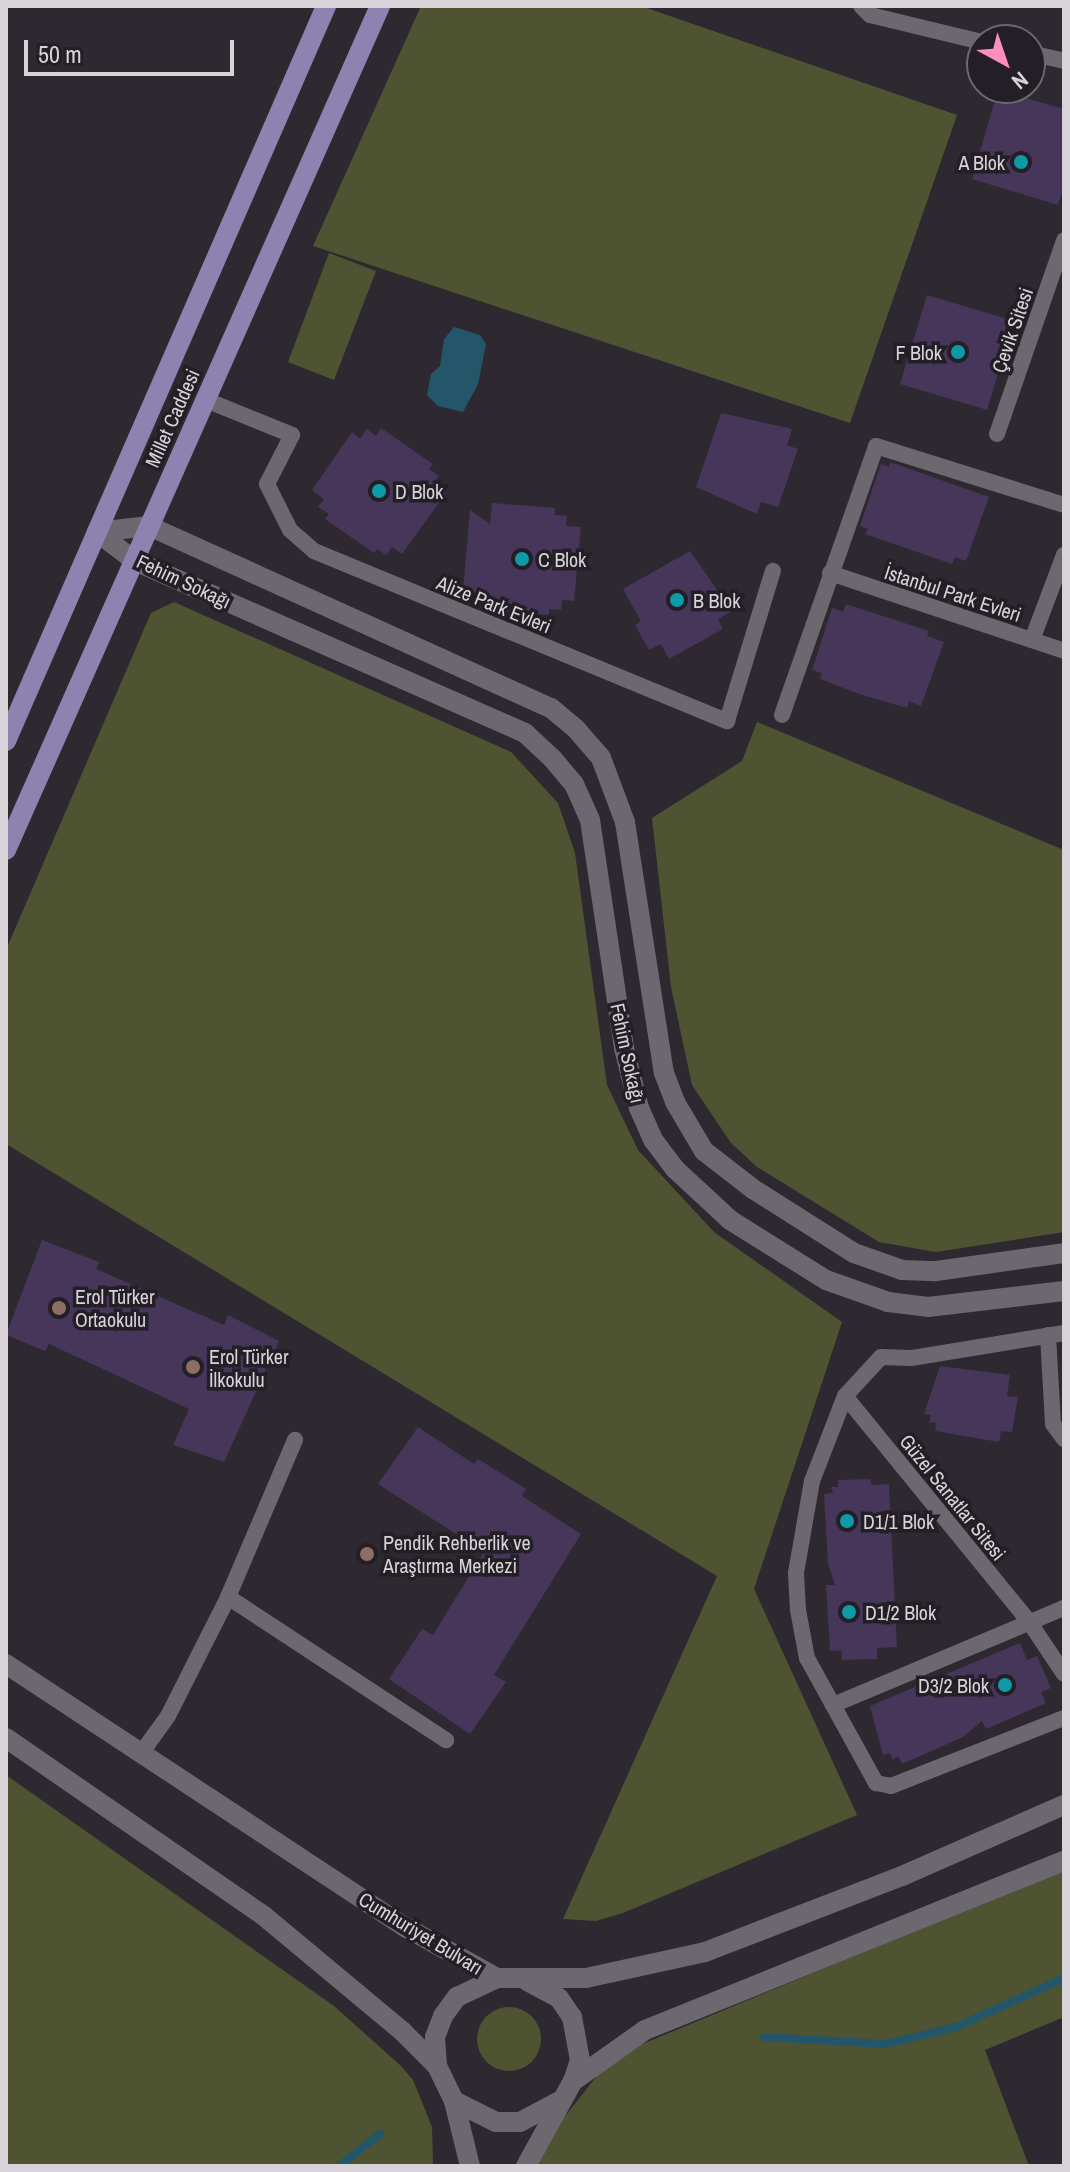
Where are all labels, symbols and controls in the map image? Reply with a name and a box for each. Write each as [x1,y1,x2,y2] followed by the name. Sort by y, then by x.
[28,24,238,74] scale bar
[966,24,1046,104] north arrow
[38,38,82,70] text: 50 m
[1006,65,1035,97] text: N
[958,150,1005,174] place label: A Blok
[1012,153,1030,171] marker: A Blok
[986,284,1038,376] street label: Çevik Sitesi
[896,340,942,364] place label: F Blok
[949,343,967,361] marker: F Blok
[140,365,204,471] street label: Millet Caddesi
[395,479,443,503] place label: D Blok
[370,482,388,500] marker: D Blok
[538,547,586,571] place label: C Blok
[133,549,235,613] street label: Fehim Sokağı
[513,550,531,568] marker: C Blok
[882,560,1024,626] street label: İstanbul Park Evleri
[433,570,555,638] street label: Alize Park Evleri
[693,588,740,612] place label: B Blok
[668,591,686,609] marker: B Blok
[606,1001,650,1105] street label: Fehim Sokağı
[75,1284,155,1331] place label: Erol Türker Ortaokulu
[50,1299,68,1317] marker: Erol Türker Ortaokulu
[209,1344,289,1391] place label: Erol Türker İlkokulu
[184,1358,202,1376] marker: Erol Türker İlkokulu
[895,1429,1011,1565] street label: Güzel Sanatlar Sitesi
[863,1509,934,1533] place label: D1/1 Blok
[838,1512,856,1530] marker: D1/1 Blok
[383,1530,531,1577] place label: Pendik Rehberlik ve Araştırma Merkezi
[358,1545,376,1563] marker: Pendik Rehberlik ve Araştırma Merkezi
[865,1600,936,1624] place label: D1/2 Blok
[840,1603,858,1621] marker: D1/2 Blok
[918,1673,989,1697] place label: D3/2 Blok
[996,1676,1014,1694] marker: D3/2 Blok
[355,1887,487,1979] street label: Cumhuriyet Bulvarı

